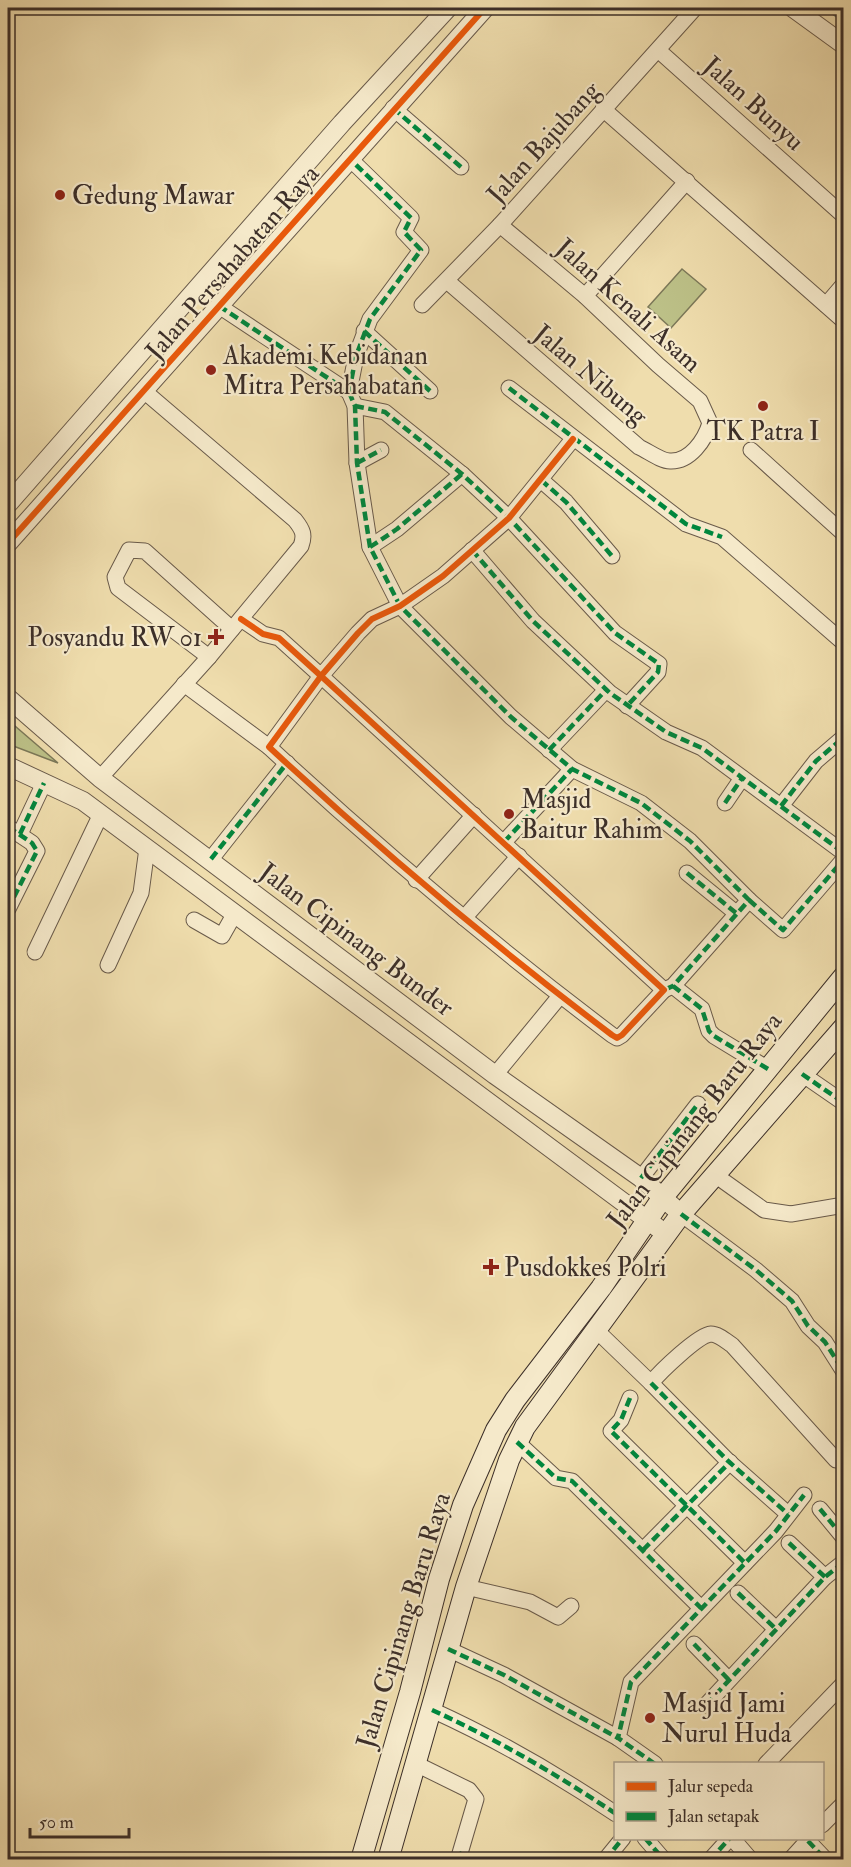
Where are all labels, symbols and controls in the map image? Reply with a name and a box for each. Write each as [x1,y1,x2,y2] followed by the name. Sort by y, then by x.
[695,49,811,158] street label: Jalan Bunyu
[480,74,608,211] street label: Jalan Bajubang
[139,158,327,368] street label: Jalan Persahabatan Raya
[72,180,235,212] place label: Gedung Mawar
[53,188,67,202] marker: Gedung Mawar
[548,231,708,380] street label: Jalan Kenali Asam
[526,317,655,433] street label: Jalan Nibung
[222,340,428,402] place label: Akademi Kebidanan Mitra Persahabatan
[204,363,218,377] marker: Akademi Kebidanan Mitra Persahabatan
[756,399,770,413] marker: TK Patra I
[706,416,820,448] place label: TK Patra I
[27,622,202,654] place label: Posyandu RW 01
[207,628,225,646] marker: Posyandu RW 01
[521,784,663,846] place label: Masjid Baitur Rahim
[502,807,516,821] marker: Masjid Baitur Rahim
[251,856,460,1024] street label: Jalan Cipinang Bunder
[600,1006,790,1237] street label: Jalan Cipinang Baru Raya
[504,1252,667,1284] place label: Pusdokkes Polri
[482,1258,500,1276] marker: Pusdokkes Polri
[350,1488,459,1753] street label: Jalan Cipinang Baru Raya
[662,1688,792,1750] place label: Masjid Jami Nurul Huda
[643,1711,657,1725] marker: Masjid Jami Nurul Huda
[614,1762,824,1840] legend
[667,1775,754,1798] text: Jalur sepeda
[30,1801,129,1839] scale bar
[667,1805,760,1828] text: Jalan setapak
[39,1811,74,1834] text: 50 m

